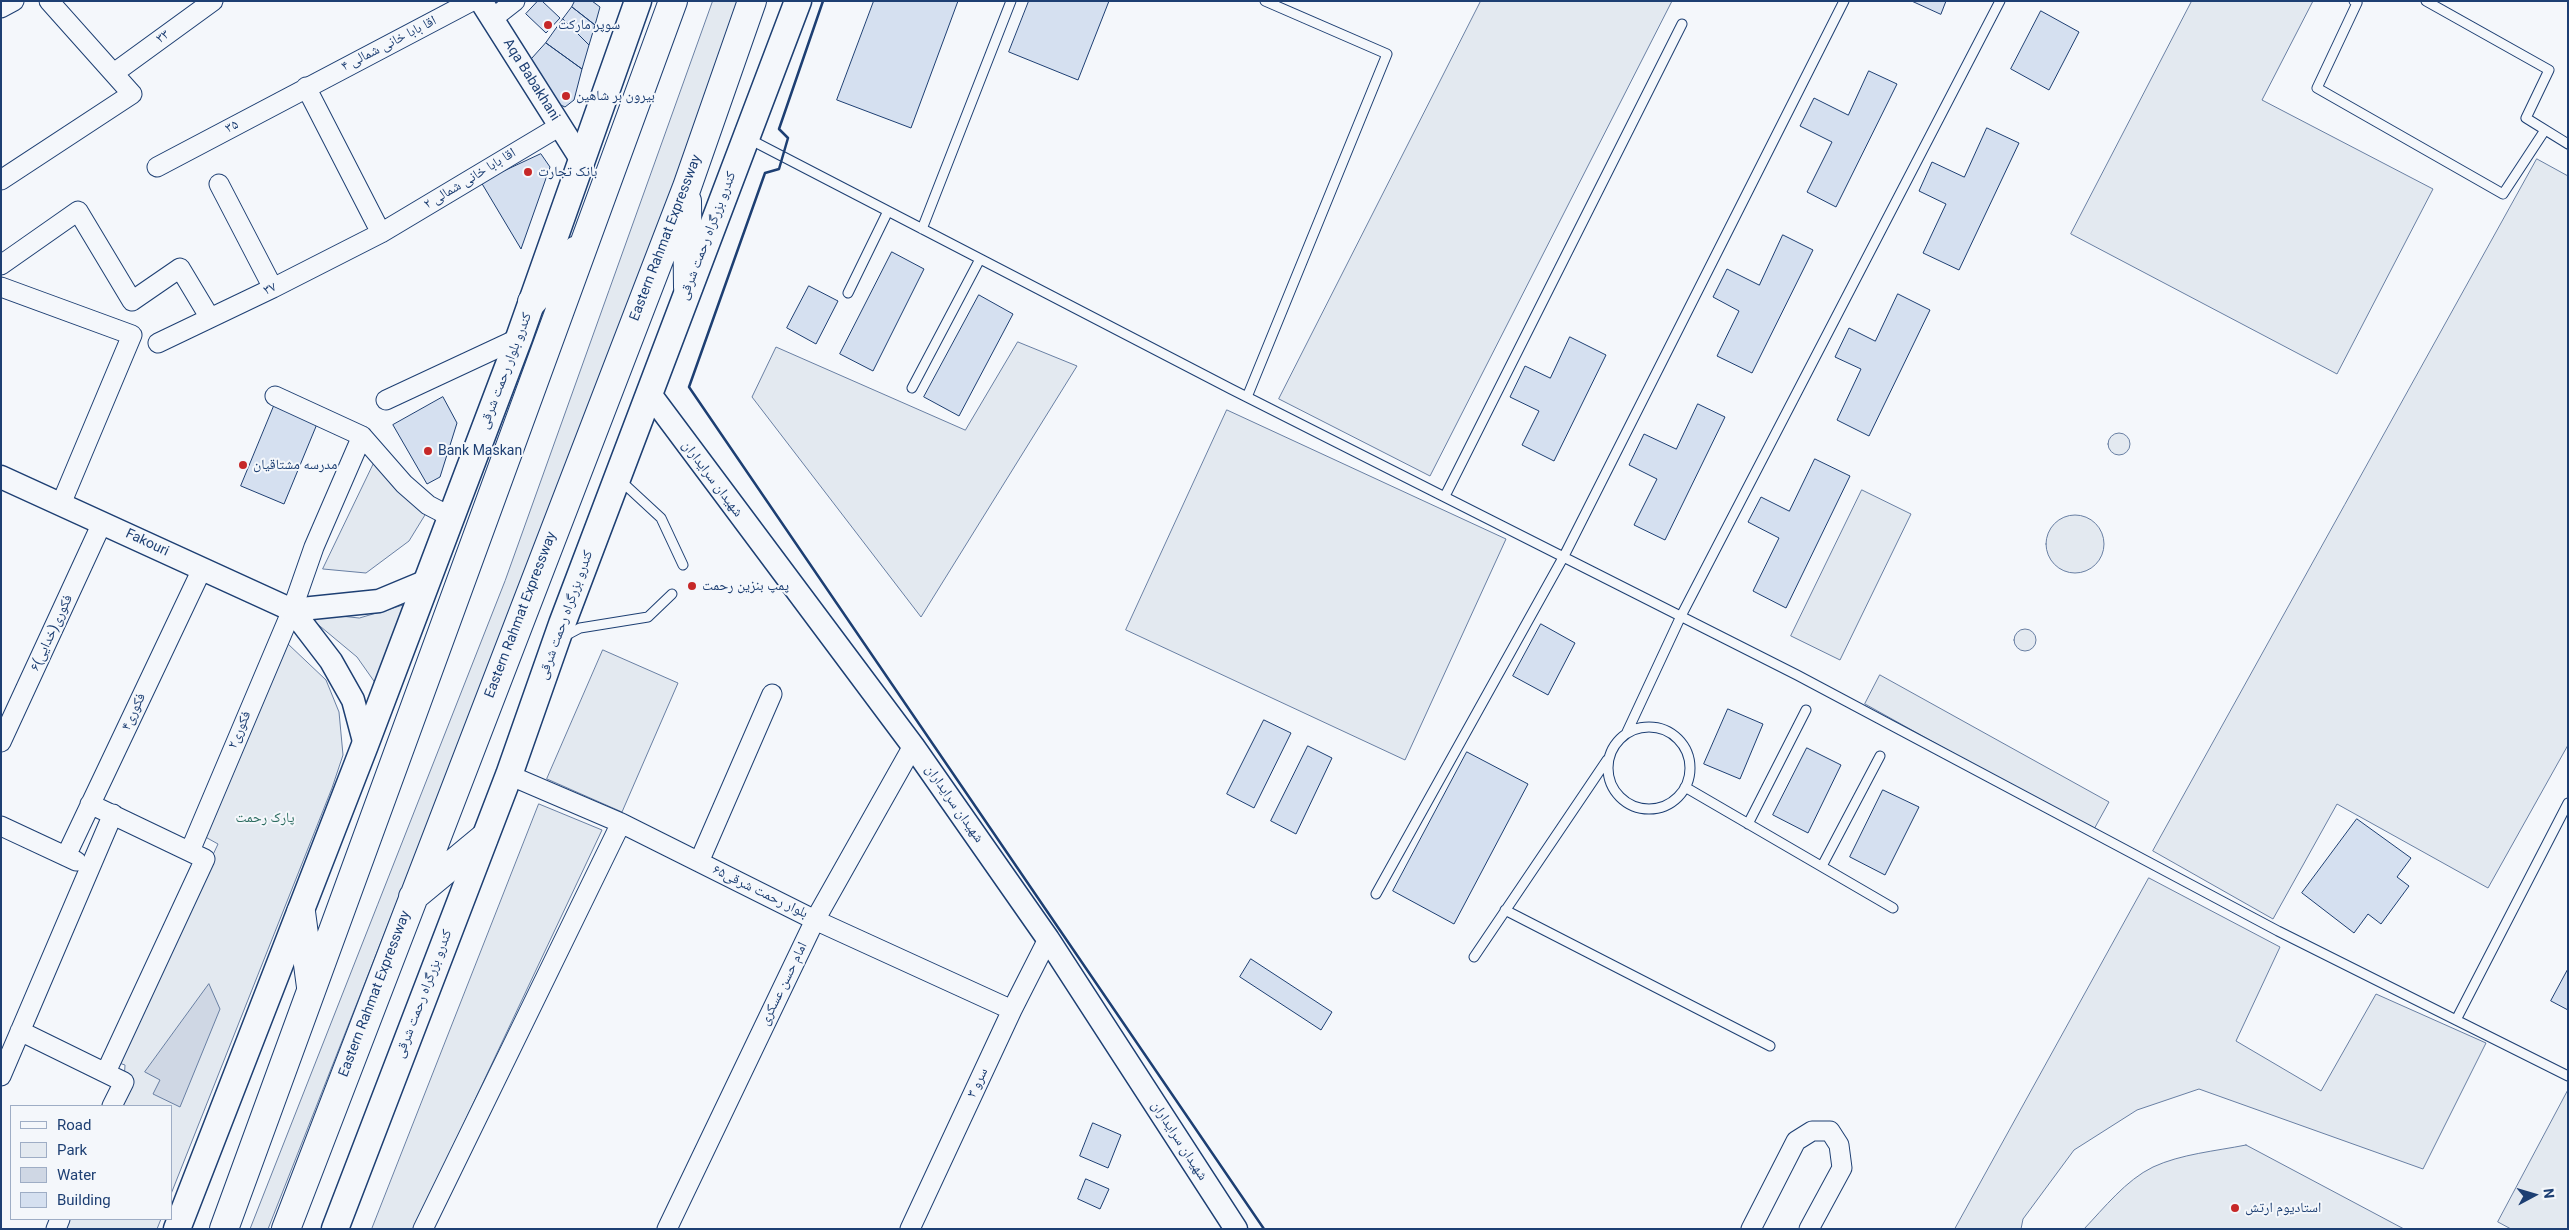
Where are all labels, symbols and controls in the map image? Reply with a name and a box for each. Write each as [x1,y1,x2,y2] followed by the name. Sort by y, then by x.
[339,13,439,75] street label: ۴ اقا بابا خانی شمالی
[558,17,620,33] place label: سوپر مارکت
[542,19,554,31] marker: سوپر مارکت
[153,27,173,47] street label: ۳۳
[499,36,563,124] street label: Aqa Babakhani
[576,88,655,104] place label: بیرون بر شاهین
[560,90,572,102] marker: بیرون بر شاهین
[223,117,241,137] street label: ۳۵
[421,145,519,213] street label: ۲ اقا بابا خانی شمالی
[627,153,705,323] street label: Eastern Rahmat Expressway
[538,164,597,180] place label: بانک تجارت
[522,166,534,178] marker: بانک تجارت
[676,169,740,303] street label: کندرو بزرگراه رحمت شرقی
[261,279,279,299] street label: ۳۷
[476,310,536,432] street label: کندرو بلوار رحمت شرقی
[678,438,746,520] street label: شهیدان سرایداران
[438,443,522,459] place label: Bank Maskan
[422,445,434,457] marker: Bank Maskan
[253,457,337,473] place label: مدرسه مشتاقیان
[237,459,249,471] marker: مدرسه مشتاقیان
[123,526,171,560] street label: Fakouri
[482,530,560,700] street label: Eastern Rahmat Expressway
[535,548,597,682] street label: کندرو بزرگراه رحمت شرقی
[702,578,789,594] place label: پمپ بنزین رحمت
[686,580,698,592] marker: پمپ بنزین رحمت
[27,592,77,674] street label: ۶فکوری(خدایی)
[118,691,150,733] street label: فکوری۴
[225,709,255,751] street label: فکوری۲
[921,762,987,846] street label: شهیدان سرایداران
[236,810,294,826] park label: پارک رحمت
[710,862,810,922] street label: بلوار رحمت شرقی۶۵
[336,909,414,1079] street label: Eastern Rahmat Expressway
[392,927,456,1061] street label: کندرو بزرگراه رحمت شرقی
[757,940,811,1028] street label: امام حسن عسکری
[964,1065,992,1101] street label: سرو ۳
[1147,1098,1211,1184] street label: شهیدان سرایداران
[10,1105,172,1220] legend
[57,1116,91,1134] text: Road
[57,1141,87,1159] text: Park
[57,1166,96,1184] text: Water
[2509,1170,2559,1220] north arrow
[2540,1188,2557,1199] text: N
[57,1191,111,1209] text: Building
[2245,1200,2321,1216] place label: استادیوم ارتش
[2229,1202,2241,1214] marker: استادیوم ارتش

